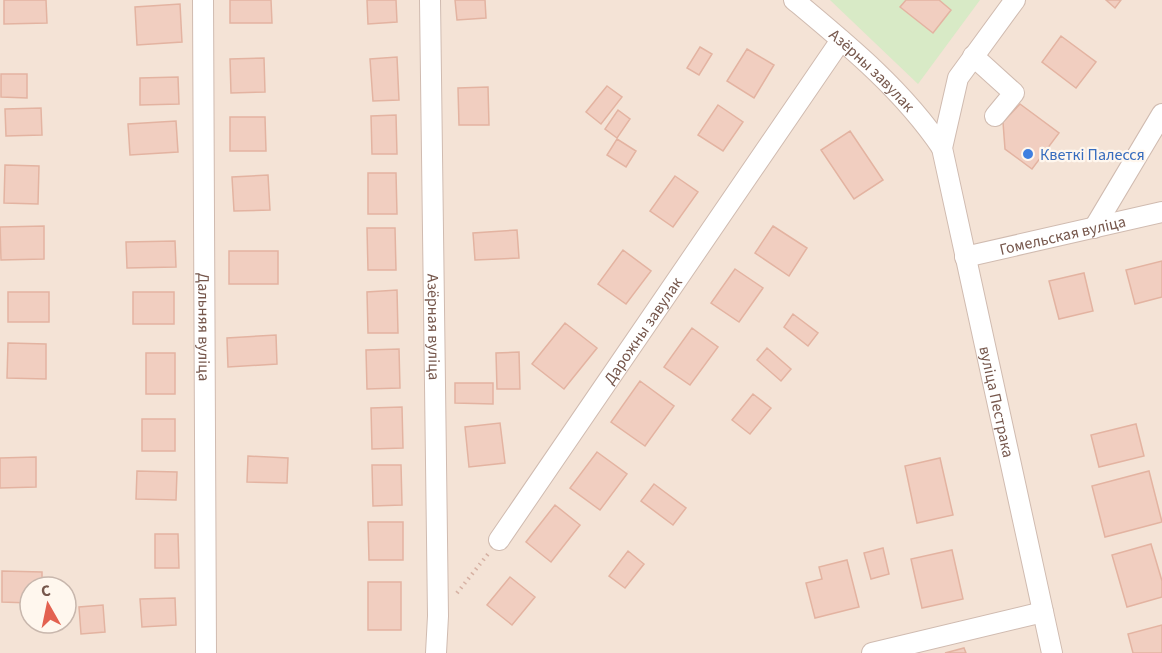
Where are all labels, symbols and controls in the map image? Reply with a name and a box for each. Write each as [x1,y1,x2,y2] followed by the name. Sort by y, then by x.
[824,24,919,117] street label: Азёрны завулак
[1040,144,1145,166] place label: Кветкі Палесся
[1021,147,1035,161] marker: Кветкі Палесся
[997,211,1128,261] street label: Гомельская вуліца
[192,273,215,381] street label: Дальняя вуліца
[599,273,688,389] street label: Дарожны завулак
[422,274,445,380] street label: Азёрная вуліца
[973,344,1019,460] street label: вуліца Пестрака
[18,575,78,635] north arrow
[39,580,52,603] text: С

